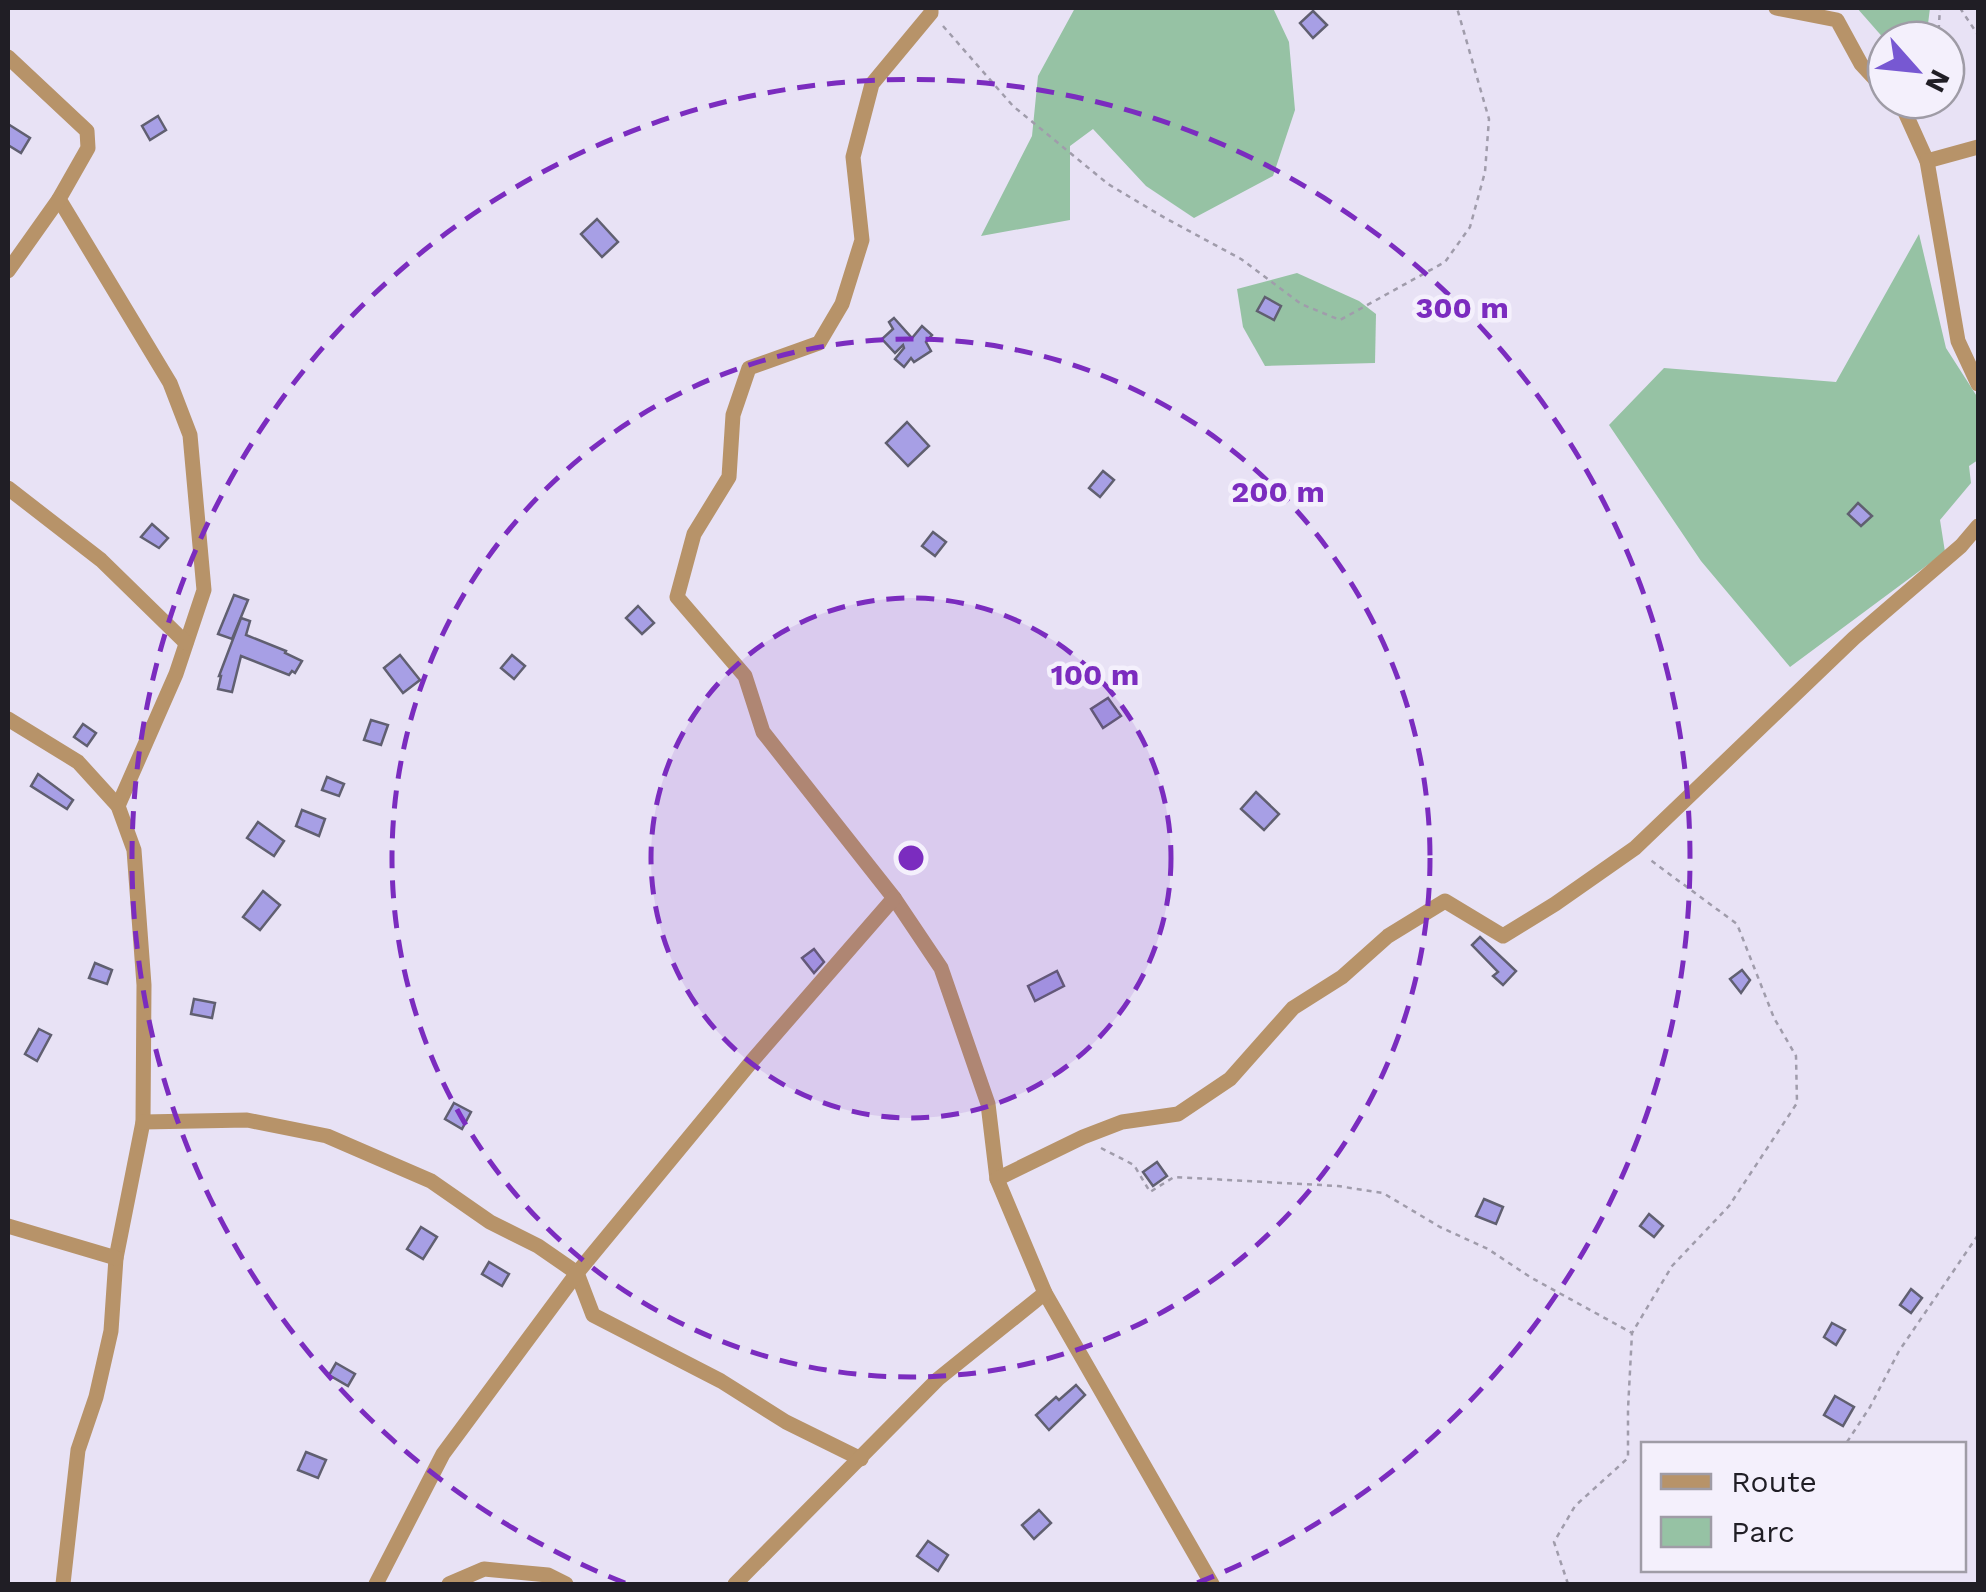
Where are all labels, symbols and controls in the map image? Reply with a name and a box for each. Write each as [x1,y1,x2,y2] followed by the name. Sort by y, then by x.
[1866,20,1966,120] north arrow
[1918,64,1957,98] text: N
[1415,290,1509,325] text: 300 m
[1231,474,1325,509] text: 200 m
[1051,657,1139,692] text: 100 m
[893,840,929,876] centre of rings
[1641,1442,1966,1572] legend
[1731,1464,1817,1499] text: Route
[1731,1514,1795,1549] text: Parc

